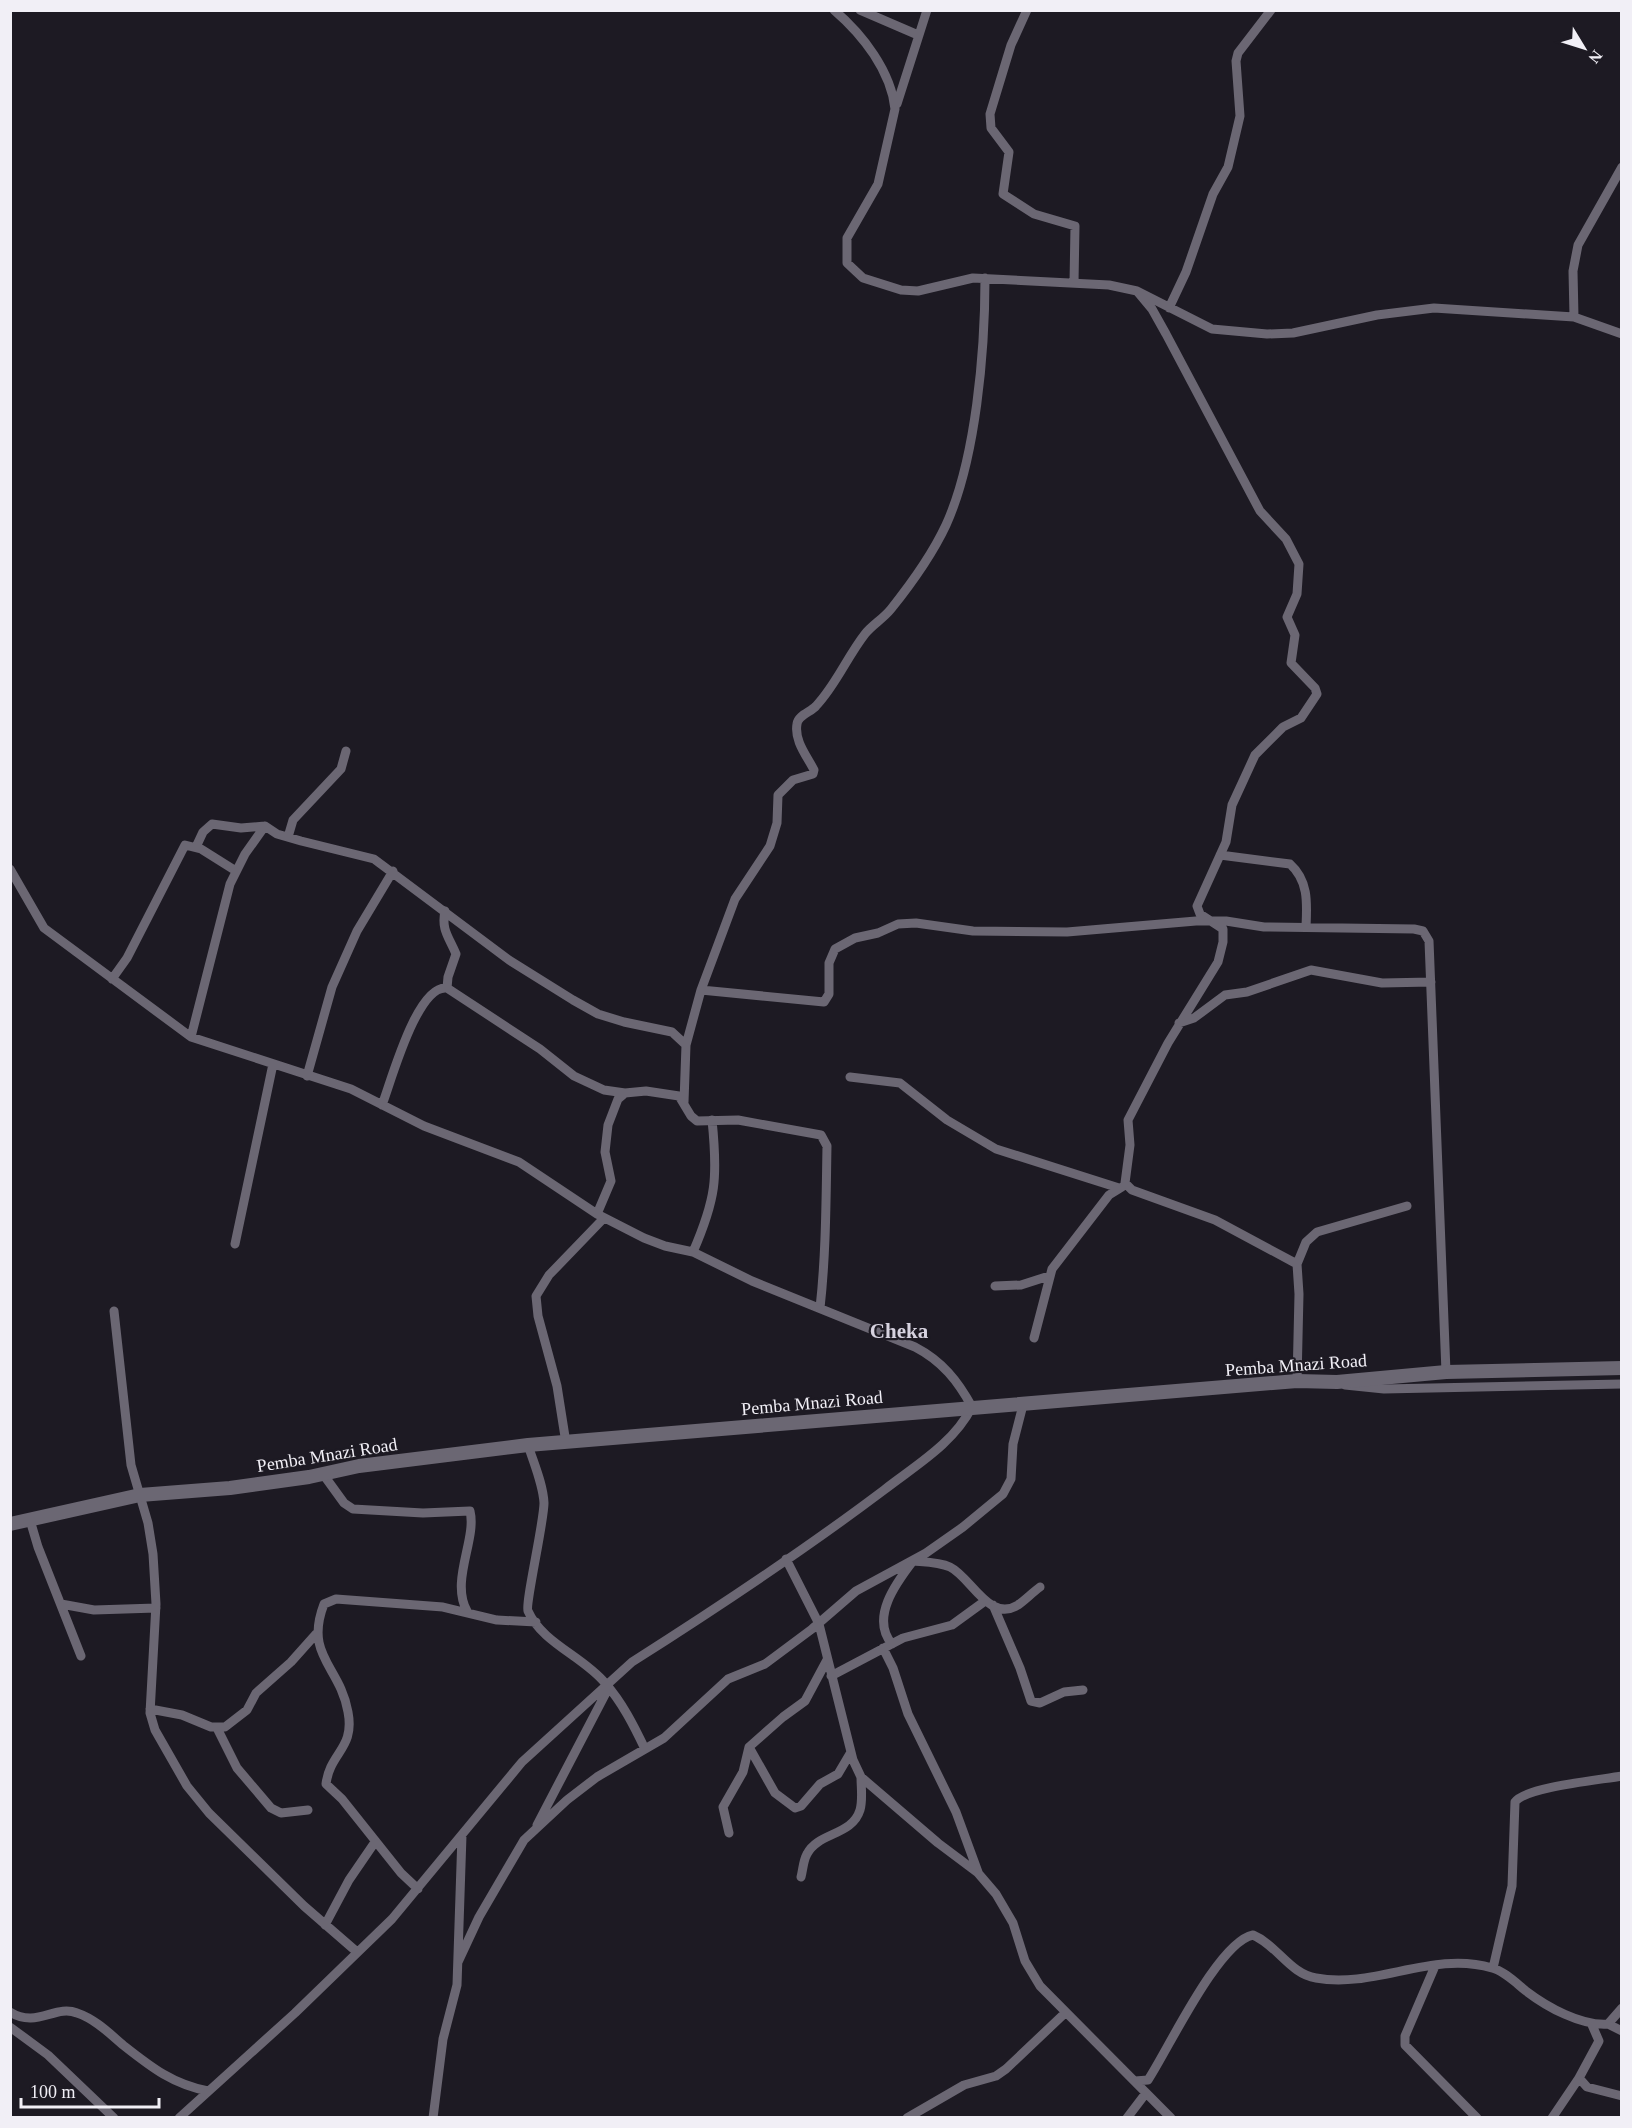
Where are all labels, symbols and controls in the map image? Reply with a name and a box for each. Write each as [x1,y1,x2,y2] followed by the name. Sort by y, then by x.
[1554,18,1614,78] north arrow
[1585,47,1606,67] text: N
[870,1319,929,1343] district label: Cheka
[1224,1350,1368,1380] street label: Pemba Mnazi Road
[740,1387,884,1419] street label: Pemba Mnazi Road
[255,1434,399,1476] street label: Pemba Mnazi Road
[21,2071,159,2109] scale bar
[30,2082,76,2102] text: 100 m

